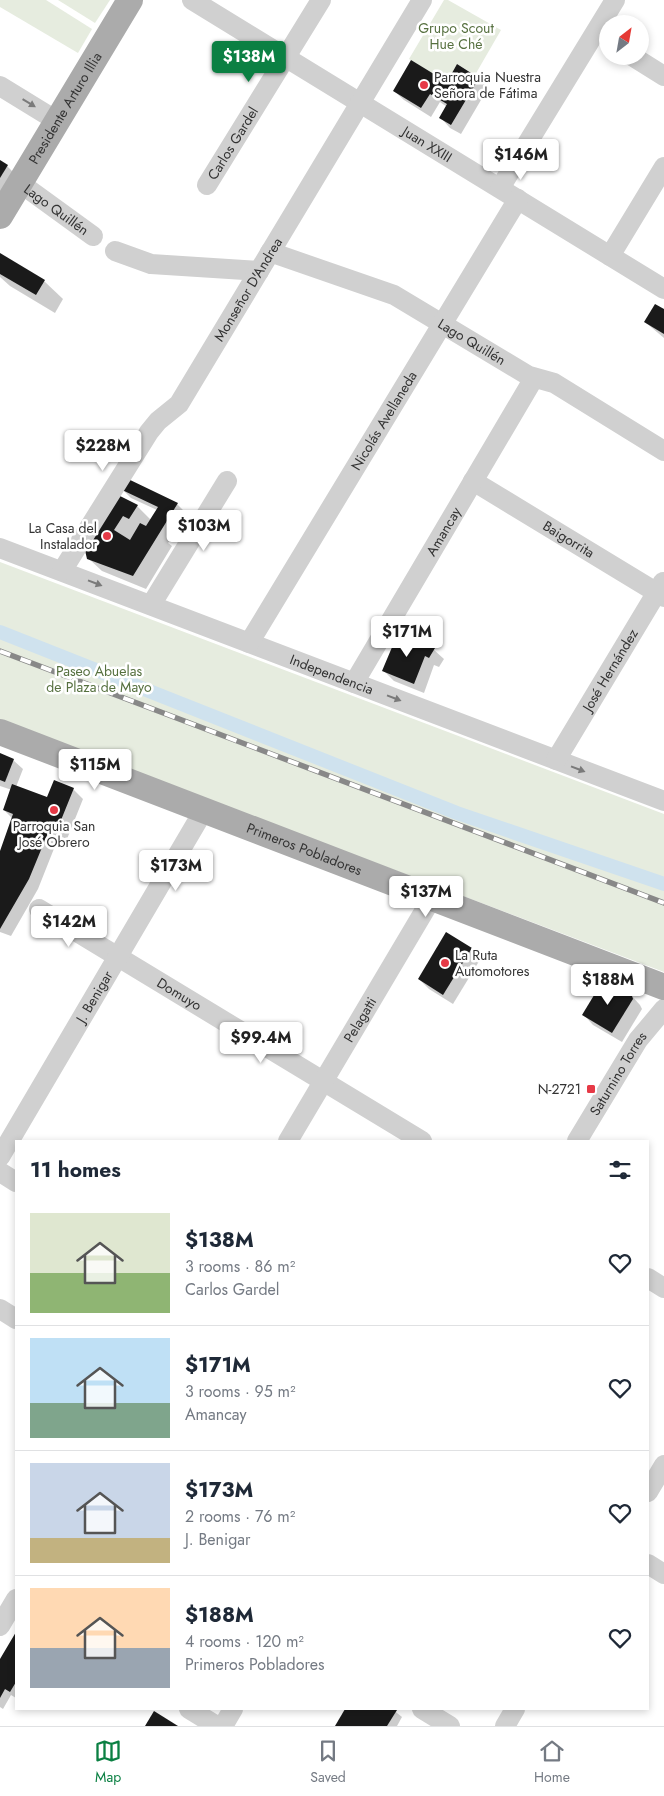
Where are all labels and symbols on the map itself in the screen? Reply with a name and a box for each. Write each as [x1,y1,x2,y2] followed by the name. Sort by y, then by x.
[599,15,649,65] north arrow
[418,18,494,54] park label: Grupo Scout Hue Ché
[214,41,284,83] pin: $138M
[24,48,106,168] street label: Presidente Arturo Illia
[434,67,541,103] place label: Parroquia Nuestra Señora de Fátima
[418,79,430,91] marker: Parroquia Nuestra Señora de Fátima
[22,99,35,108] one-way arrow
[202,103,263,184] street label: Carlos Gardel
[397,120,456,167] street label: Juan XXIII
[486,138,556,181] pin: $146M
[20,179,93,240] street label: Lago Quillén
[209,234,287,345] street label: Monseñor D'Andrea
[434,314,510,370] street label: Lago Quillén
[346,367,422,474] street label: Nicolás Avellaneda
[68,430,138,472] pin: $228M
[421,502,466,560] street label: Amancay
[169,510,239,552] pin: $103M
[539,516,598,563] street label: Baigorrita
[28,518,97,554] place label: La Casa del Instalador
[101,530,113,542] marker: La Casa del Instalador
[88,580,102,588] one-way arrow
[372,616,442,658] pin: $171M
[577,624,643,717] street label: José Hernández
[287,649,377,699] street label: Independencia
[46,661,152,697] park label: Paseo Abuelas de Plaza de Mayo
[386,695,401,702] one-way arrow
[60,748,130,791] pin: $115M
[571,765,585,773] one-way arrow
[48,804,60,816] marker: Parroquia San José Obrero
[13,816,95,852] place label: Parroquia San José Obrero
[244,818,365,880] street label: Primeros Pobladores
[141,850,211,892] pin: $173M
[391,876,461,918] pin: $137M
[34,906,104,948] pin: $142M
[455,945,530,981] place label: La Ruta Automotores
[439,957,451,969] marker: La Ruta Automotores
[573,964,643,1006] pin: $188M
[70,967,118,1028] street label: J. Benigar
[153,973,206,1015] street label: Domuyo
[339,993,381,1046] street label: Pelagatti
[220,1022,302,1064] pin: $99.4M
[585,1027,651,1119] street label: Saturnino Torres
[538,1079,581,1099] place label: N-2721
[585,1083,597,1095] marker: N-2721

